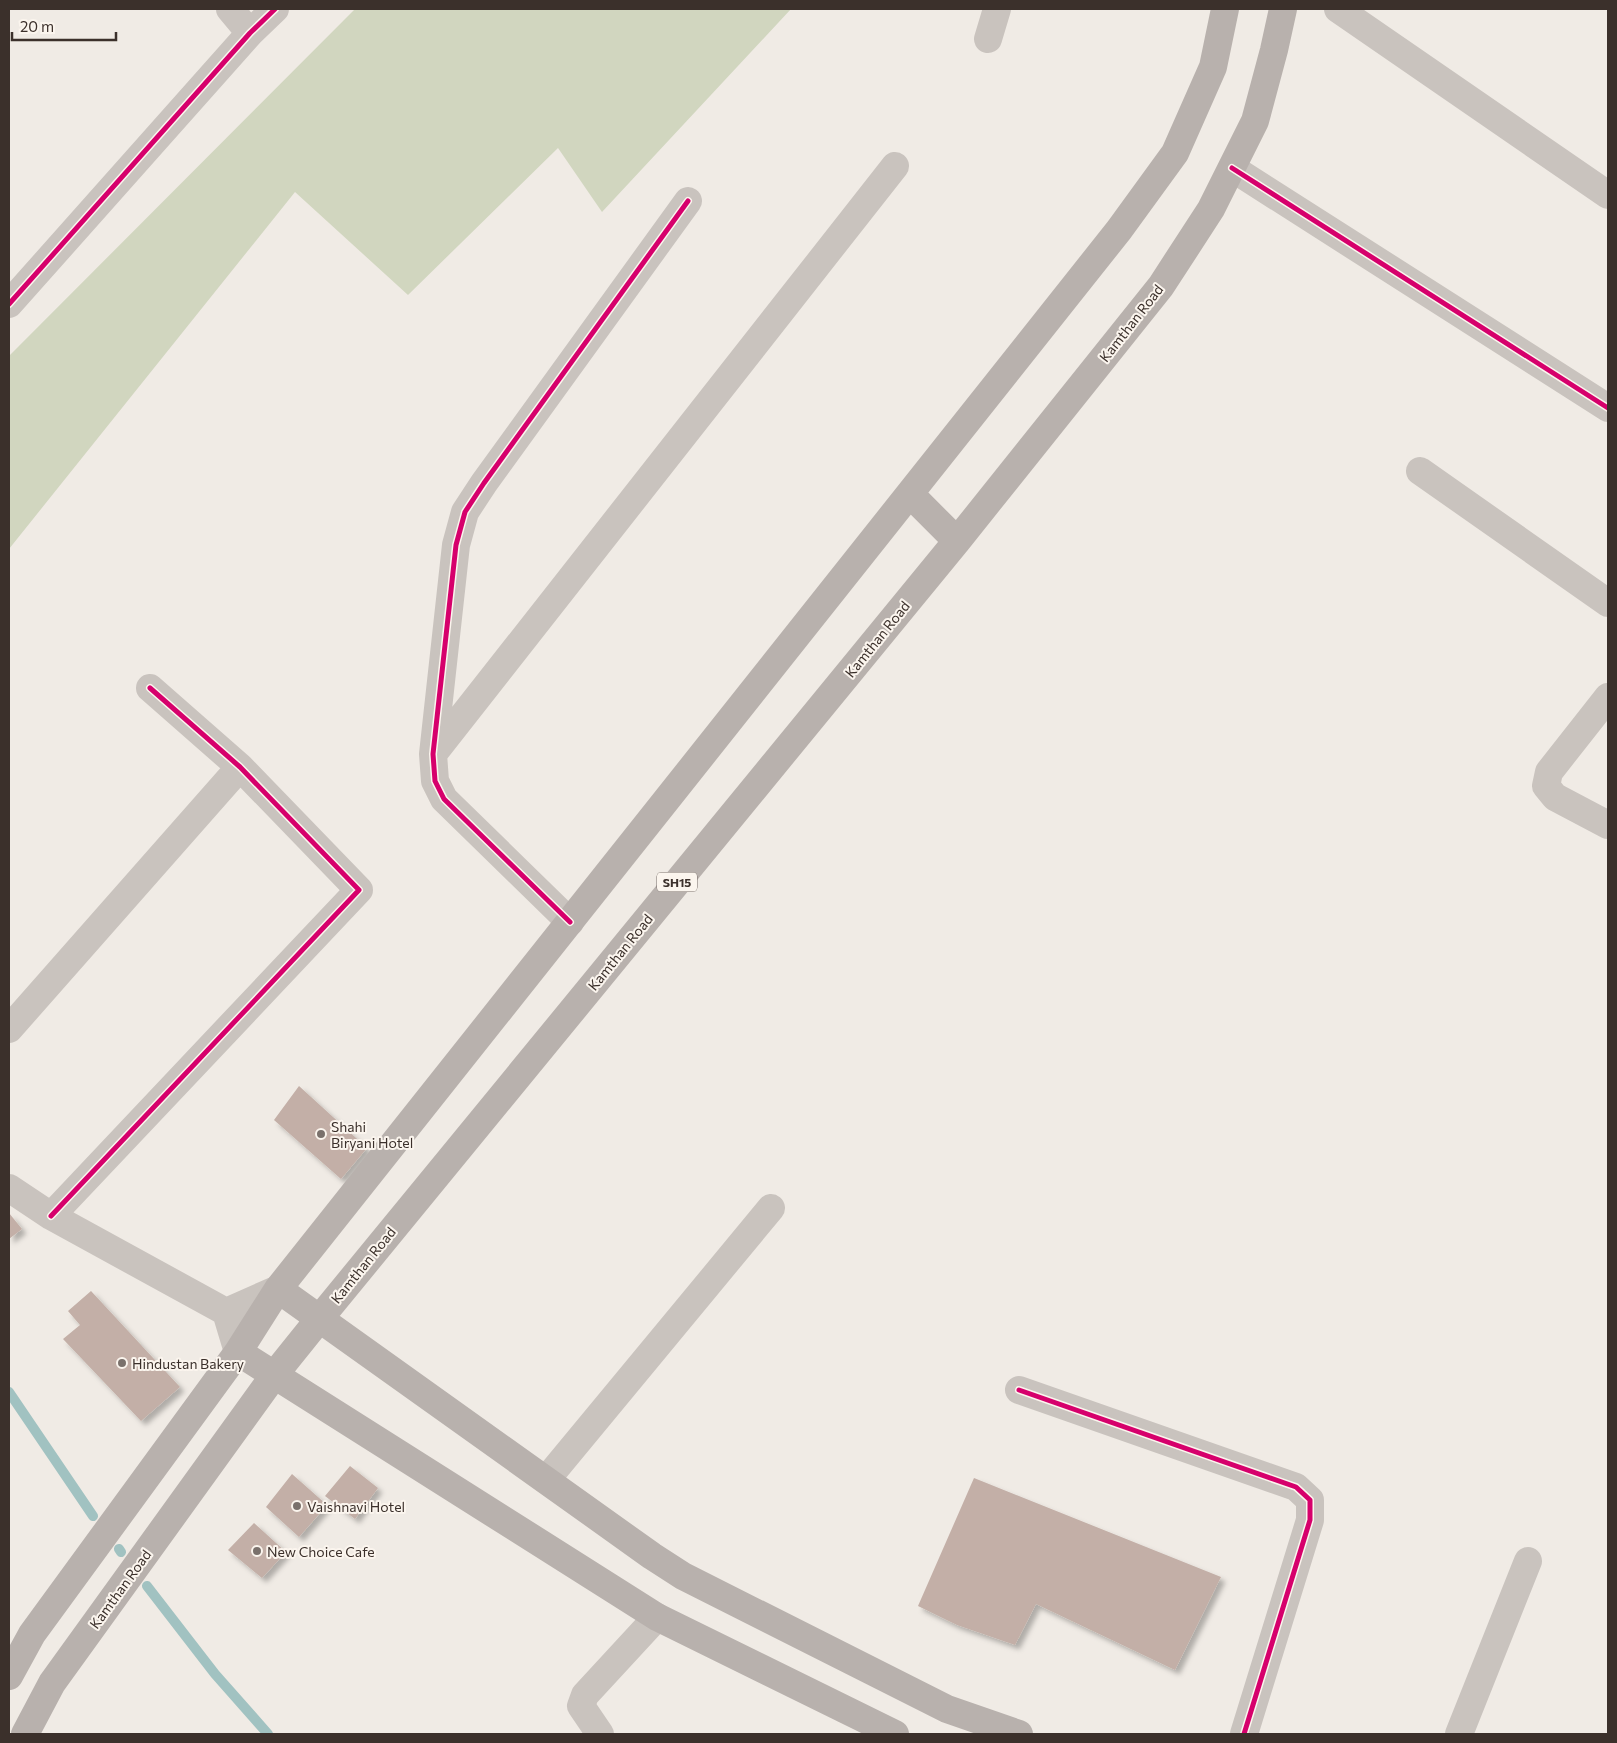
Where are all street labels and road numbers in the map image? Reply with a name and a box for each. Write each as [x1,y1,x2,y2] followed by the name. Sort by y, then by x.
[1096,281,1166,365] street label: Kamthan Road
[841,597,913,681] street label: Kamthan Road
[657,872,697,892] road number: SH15
[584,910,656,994] street label: Kamthan Road
[327,1223,399,1307] street label: Kamthan Road
[86,1546,154,1632] street label: Kamthan Road

